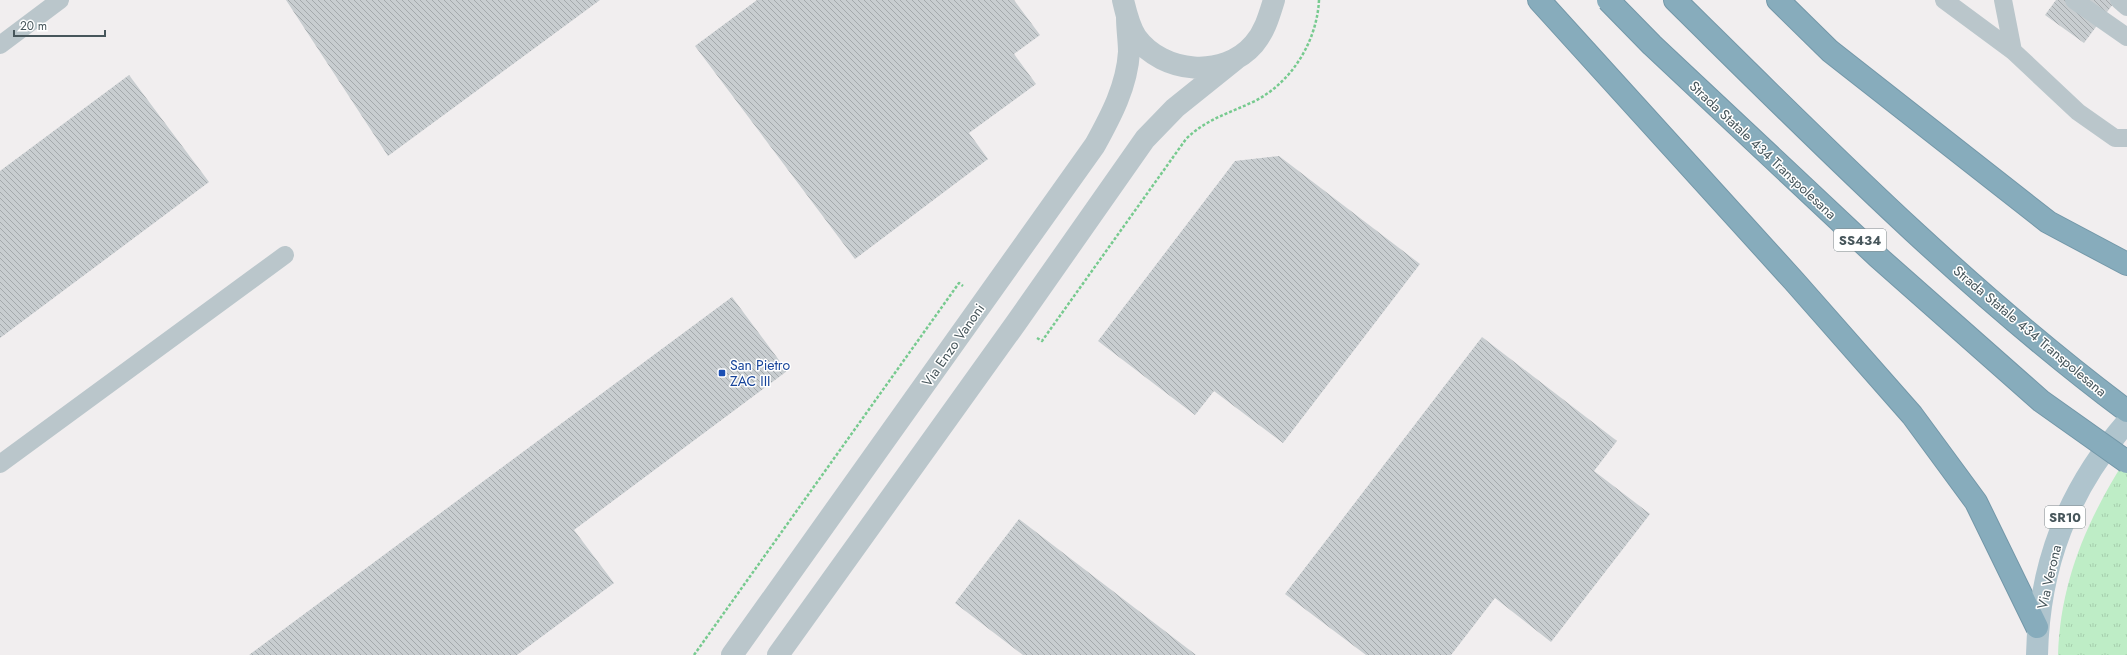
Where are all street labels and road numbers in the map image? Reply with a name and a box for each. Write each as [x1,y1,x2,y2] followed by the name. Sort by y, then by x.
[1685,76,1841,224] street label: Strada Statale 434 Transpolesana
[1834,229,1886,251] road number: SS434
[1949,261,2111,401] street label: Strada Statale 434 Transpolesana
[917,299,989,391] street label: Via Enzo Vanoni
[2045,506,2085,528] road number: SR10
[2032,543,2066,611] street label: Via Verona

